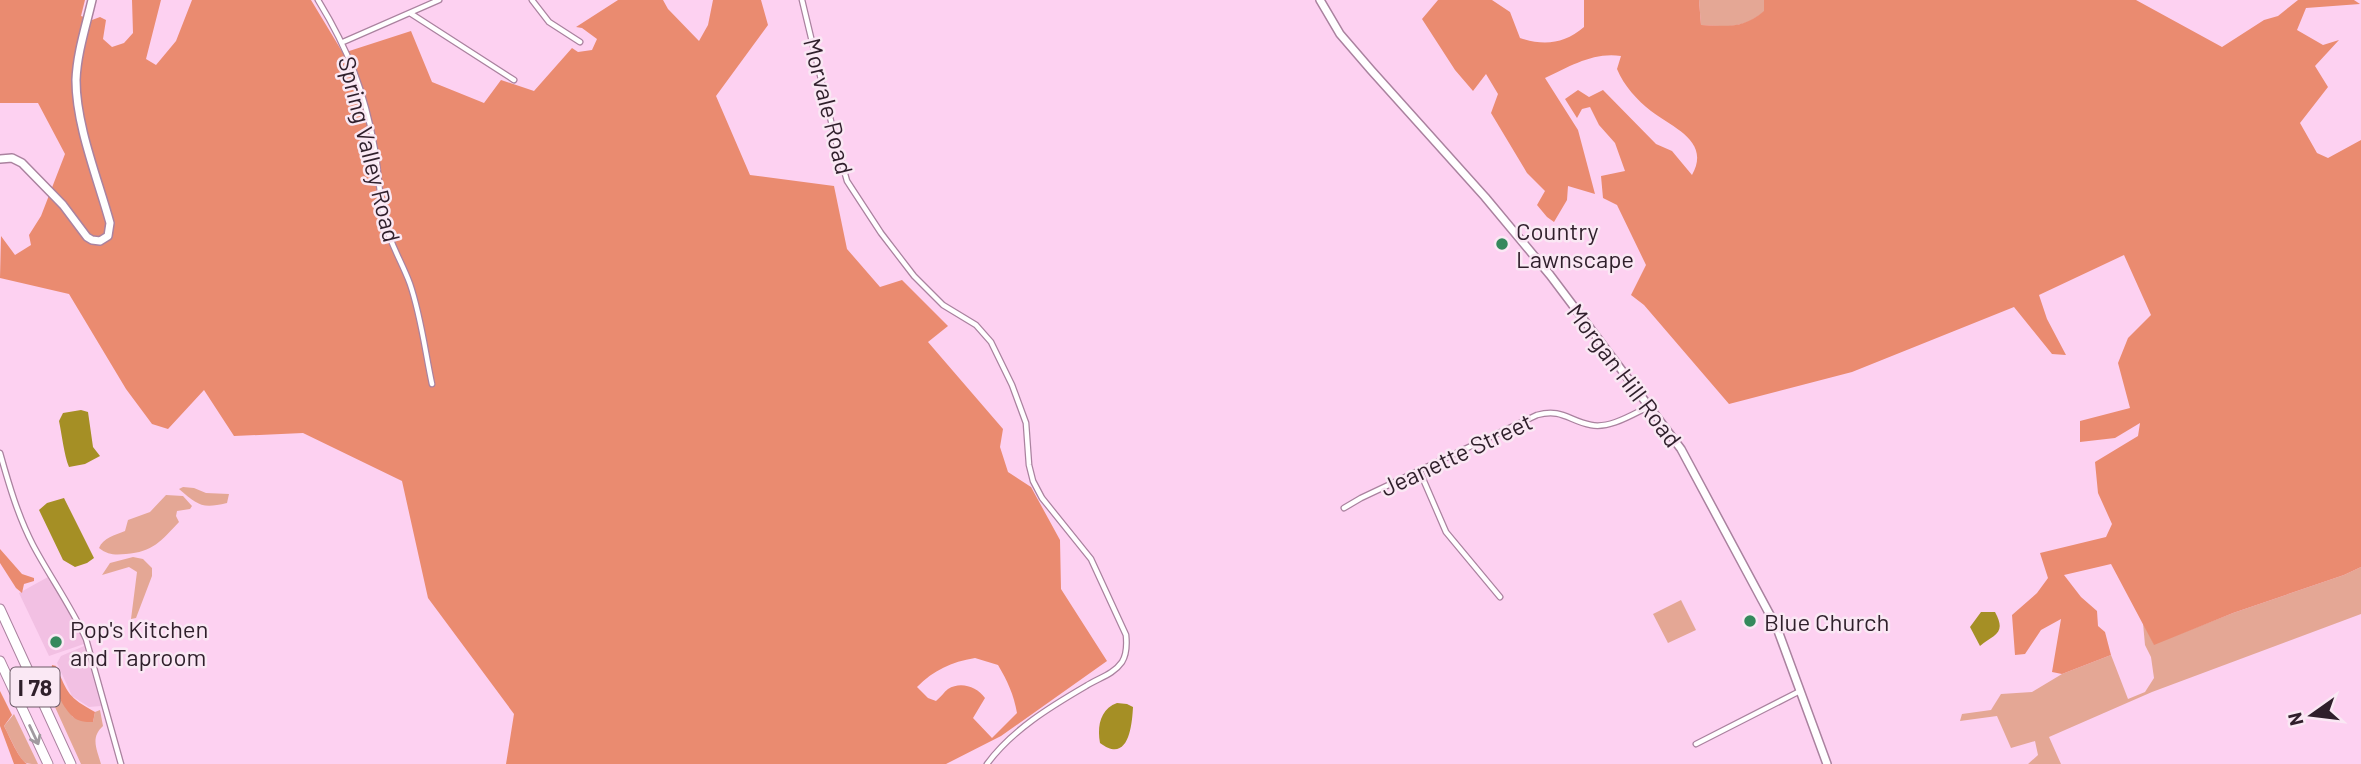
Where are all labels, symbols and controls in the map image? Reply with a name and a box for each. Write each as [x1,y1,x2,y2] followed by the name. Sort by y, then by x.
[798,35,860,177] street label: Morvale Road
[333,53,407,245] street label: Spring Valley Road
[1516,216,1634,273] place label: Country Lawnscape
[1494,236,1510,252] marker: Country Lawnscape
[1562,297,1688,453] street label: Morgan Hill Road
[1375,406,1537,502] street label: Jeanette Street
[1764,607,1889,636] place label: Blue Church
[1742,613,1758,629] marker: Blue Church
[70,614,208,671] place label: Pop's Kitchen and Taproom
[48,634,64,650] marker: Pop's Kitchen and Taproom
[10,667,60,706] road number: I 78
[2277,680,2347,750] north arrow
[2282,710,2308,728] text: N
[28,724,41,745] one-way arrow

